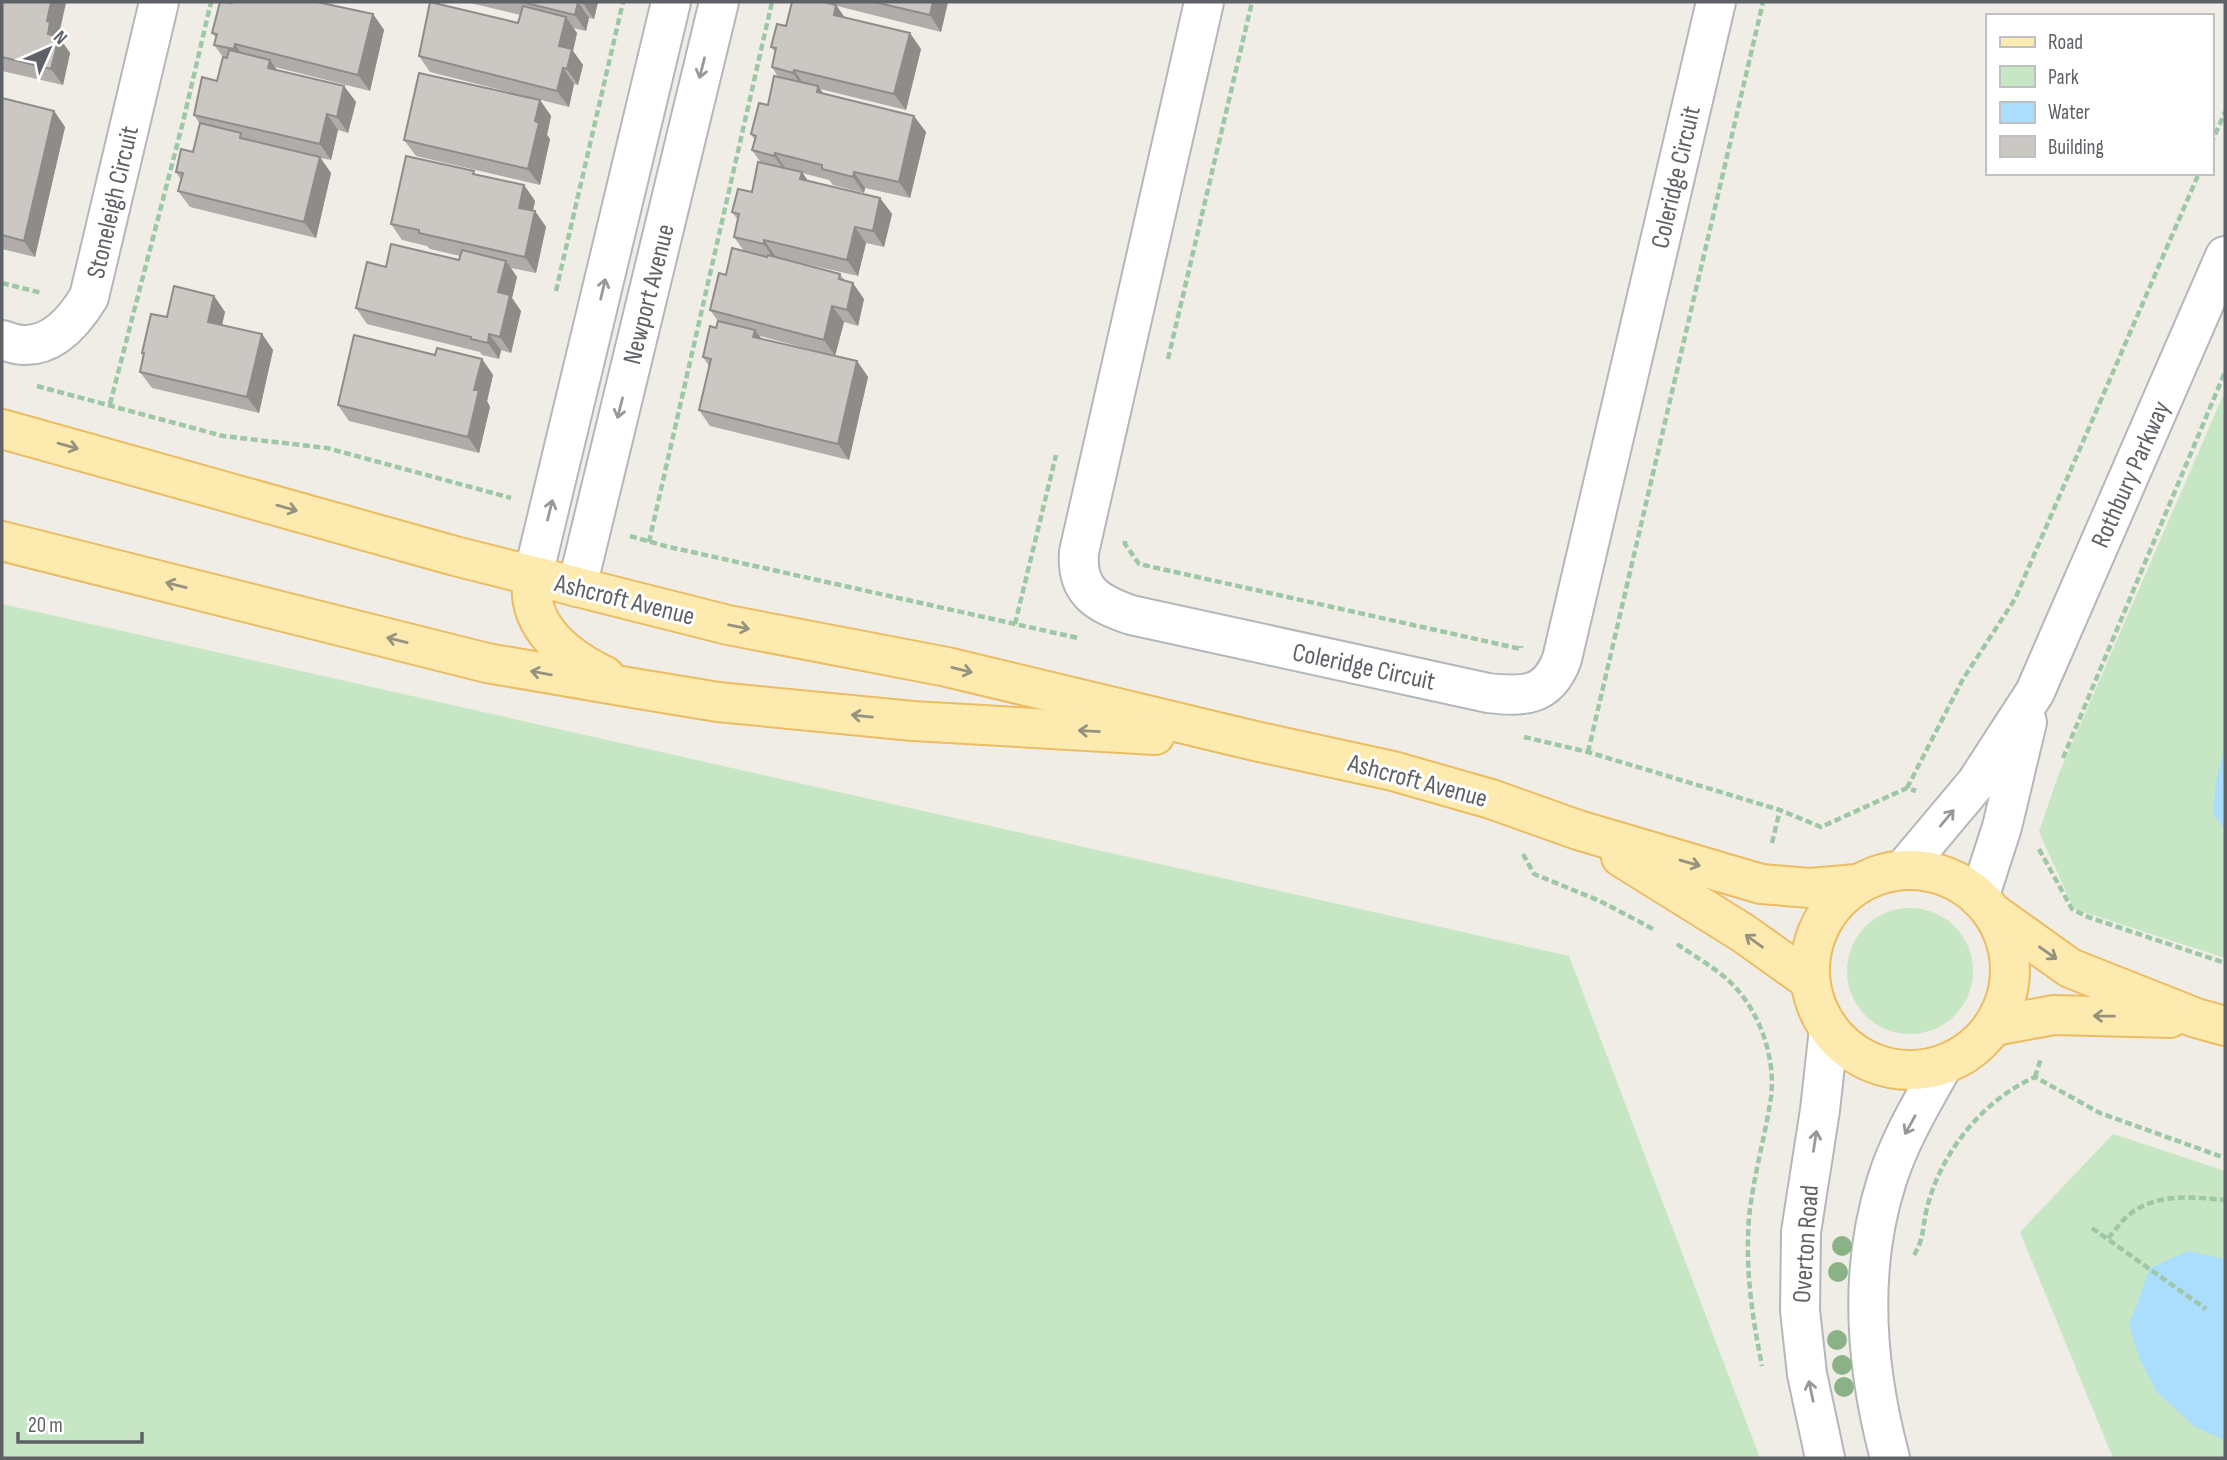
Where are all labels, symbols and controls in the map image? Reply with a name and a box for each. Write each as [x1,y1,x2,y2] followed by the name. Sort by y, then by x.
[14,14,84,84] north arrow
[1986,14,2213,175] legend
[48,26,72,50] text: N
[2048,30,2083,55] text: Road
[695,56,709,79] one-way arrow
[2048,65,2079,90] text: Park
[2048,100,2090,125] text: Water
[1645,103,1708,251] street label: Coleridge Circuit
[81,123,146,282] street label: Stoneleigh Circuit
[2048,135,2104,160] text: Building
[617,221,682,368] street label: Newport Avenue
[597,278,610,300] one-way arrow
[613,396,626,419] one-way arrow
[2085,396,2178,553] street label: Rothbury Parkway
[57,441,79,454] one-way arrow
[544,499,557,522] one-way arrow
[275,503,297,516] one-way arrow
[551,568,698,633] street label: Ashcroft Avenue
[165,578,188,591] one-way arrow
[727,621,750,635] one-way arrow
[386,633,408,646] one-way arrow
[1290,637,1438,698] street label: Coleridge Circuit
[950,664,973,677] one-way arrow
[530,666,553,679] one-way arrow
[851,709,873,722] one-way arrow
[1077,725,1100,738] one-way arrow
[1344,748,1491,815] street label: Ashcroft Avenue
[1939,809,1955,827] one-way arrow
[1679,858,1701,871] one-way arrow
[1745,933,1764,948] one-way arrow
[2038,946,2057,960] one-way arrow
[2092,1010,2115,1023] one-way arrow
[1903,1114,1916,1135] one-way arrow
[1809,1130,1822,1153] one-way arrow
[1787,1184,1826,1304] street label: Overton Road
[1803,1380,1817,1403] one-way arrow
[18,1400,142,1444] scale bar
[28,1413,63,1438] text: 20 m

